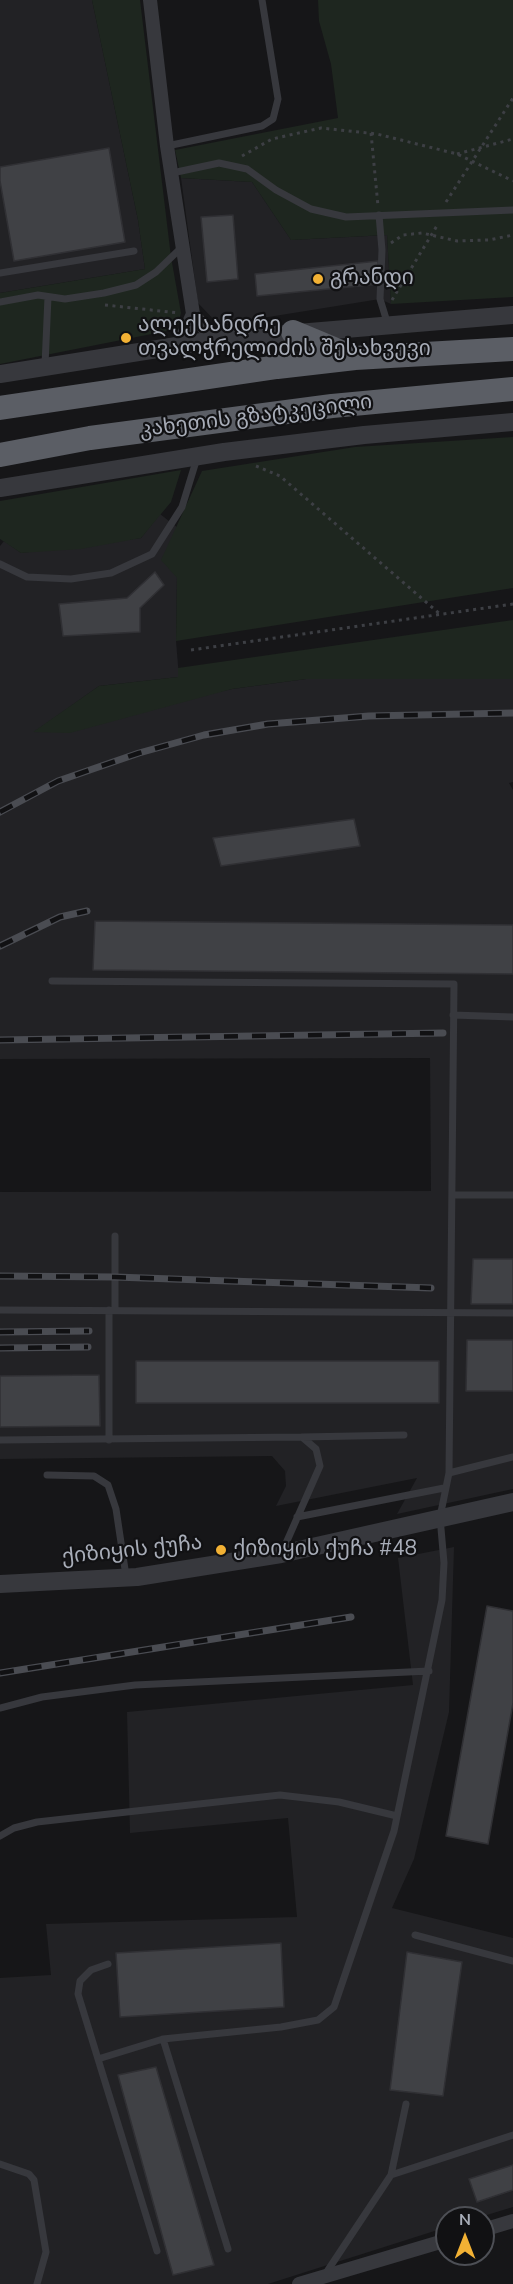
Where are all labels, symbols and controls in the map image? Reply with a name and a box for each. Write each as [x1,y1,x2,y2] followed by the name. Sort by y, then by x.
[330,266,414,292] place label: გრანდი
[311,272,325,286] marker: გრანდი
[138,313,431,363] place label: ალექსანდრე თვალჭრელიძის შესახვევი
[119,331,133,345] marker: ალექსანდრე თვალჭრელიძის შესახვევი
[138,390,374,444] street label: კახეთის გზატკეცილი
[61,1531,203,1571] street label: ქიზიყის ქუჩა
[233,1537,417,1563] place label: ქიზიყის ქუჩა #48
[214,1543,228,1557] marker: ქიზიყის ქუჩა #48
[435,2206,495,2266] north arrow
[459,2209,471,2231] text: N

